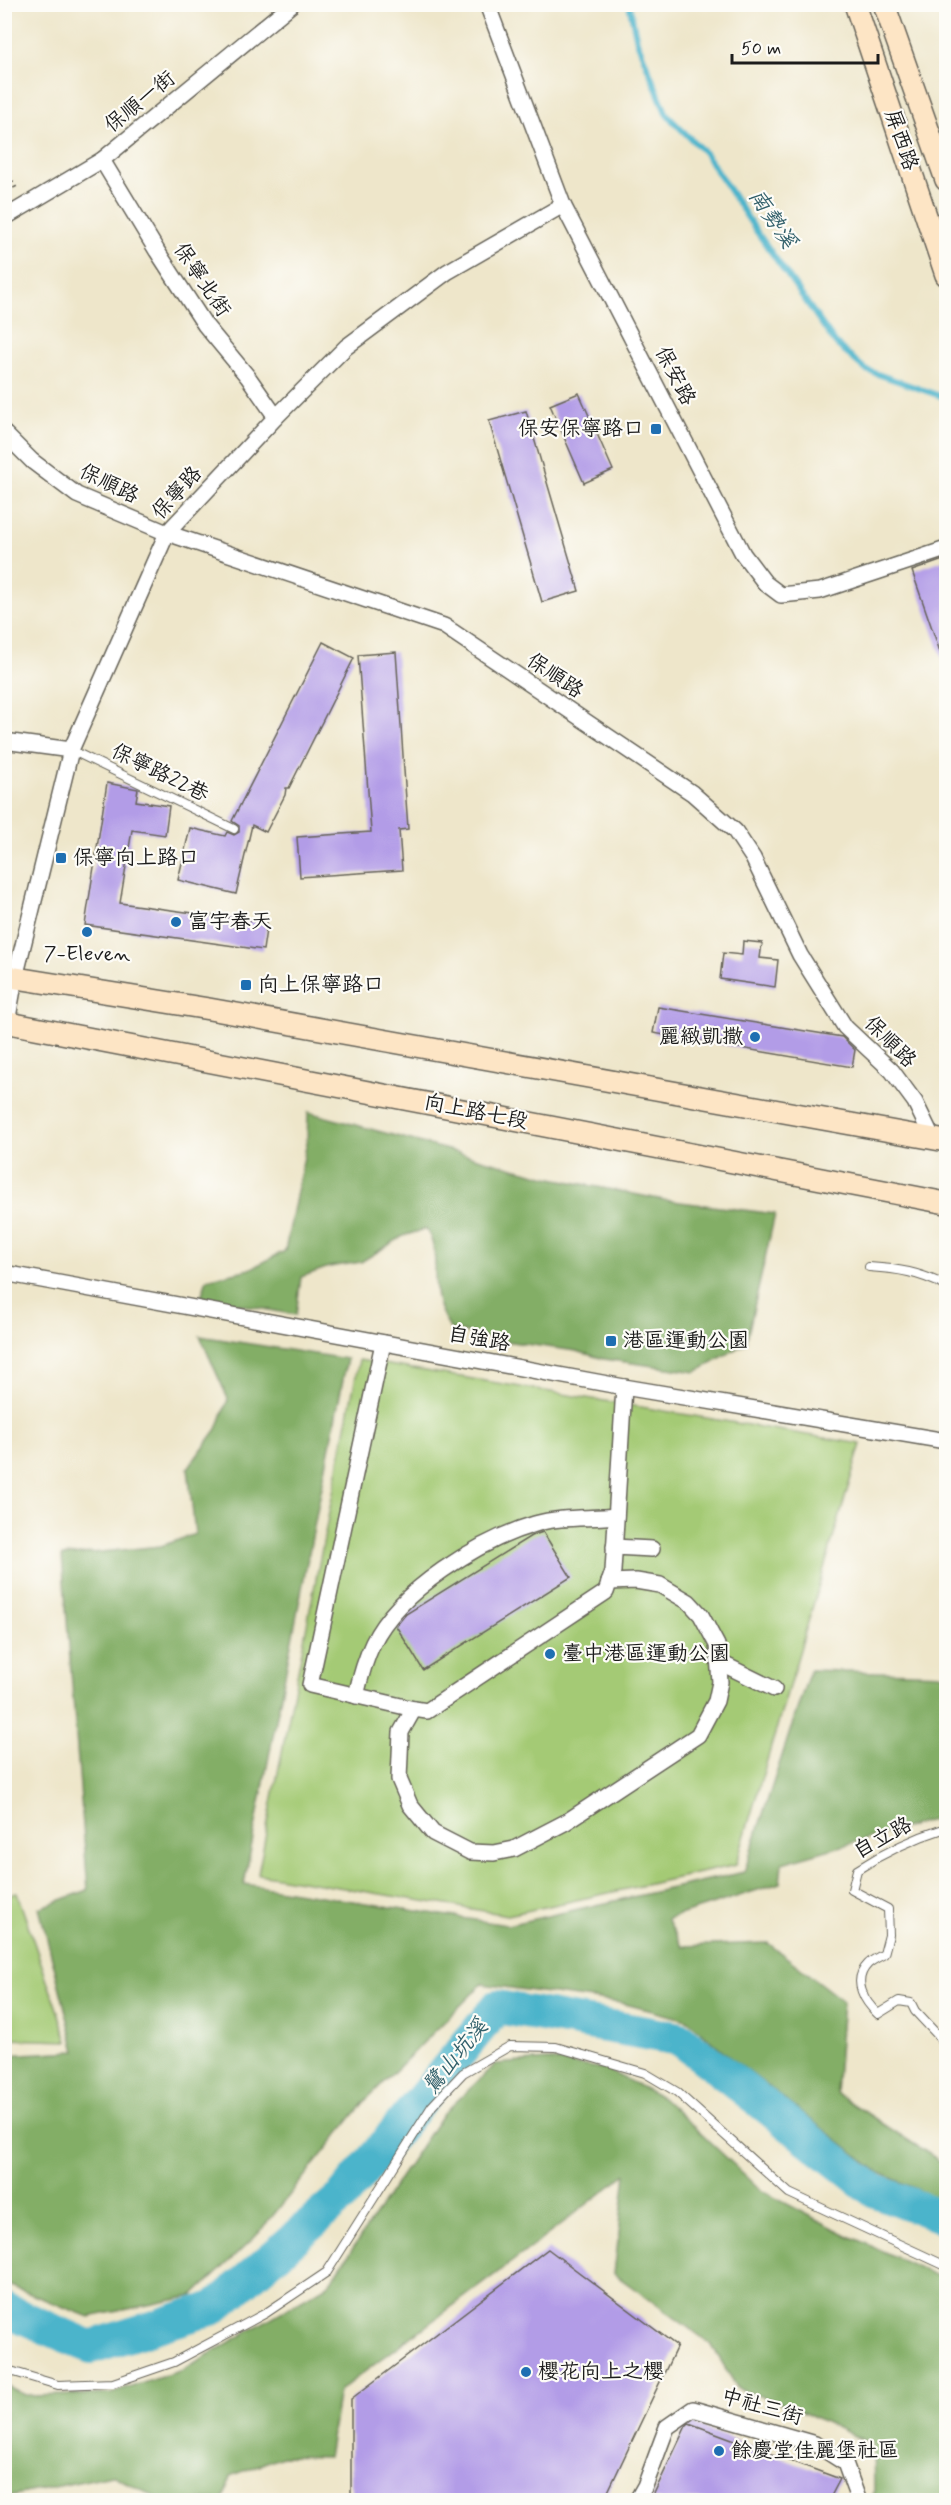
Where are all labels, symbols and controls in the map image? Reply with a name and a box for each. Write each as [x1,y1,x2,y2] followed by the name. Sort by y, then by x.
[732,27,878,65] scale bar
[741,37,781,61] text: 50 m
[99,65,181,139] street label: 保順一街
[878,106,924,174] street label: 屏西路
[742,184,803,255] water label: 南勢溪
[167,237,237,323] street label: 保寧北街
[648,342,702,410] street label: 保安路
[518,415,644,443] place label: 保安保寧路口
[649,422,663,436] marker: 保安保寧路口
[75,458,143,510] street label: 保順路
[146,460,208,526] street label: 保寧路
[521,647,589,705] street label: 保順路
[107,737,213,809] street label: 保寧路22巷
[73,844,199,872] place label: 保寧向上路口
[54,851,68,865] marker: 保寧向上路口
[188,908,272,936] place label: 富宇春天
[169,915,183,929] marker: 富宇春天
[80,925,94,939] marker: 7-Eleven
[44,940,131,968] place label: 7-Eleven
[258,971,384,999] place label: 向上保寧路口
[239,978,253,992] marker: 向上保寧路口
[858,1010,922,1074] street label: 保順路
[659,1023,743,1051] place label: 麗緻凱撒
[748,1030,762,1044] marker: 麗緻凱撒
[422,1088,530,1136] street label: 向上路七段
[446,1320,512,1358] street label: 自強路
[623,1327,749,1355] place label: 港區運動公園
[604,1334,618,1348] marker: 港區運動公園
[562,1640,730,1668] place label: 臺中港區運動公園
[543,1647,557,1661] marker: 臺中港區運動公園
[849,1810,917,1866] street label: 自立路
[417,2013,495,2100] water label: 鷺山坑溪
[538,2358,664,2386] place label: 櫻花向上之櫻
[519,2365,533,2379] marker: 櫻花向上之櫻
[718,2382,806,2432] street label: 中社三街
[731,2437,899,2465] place label: 餘慶堂佳麗堡社區
[712,2444,726,2458] marker: 餘慶堂佳麗堡社區

